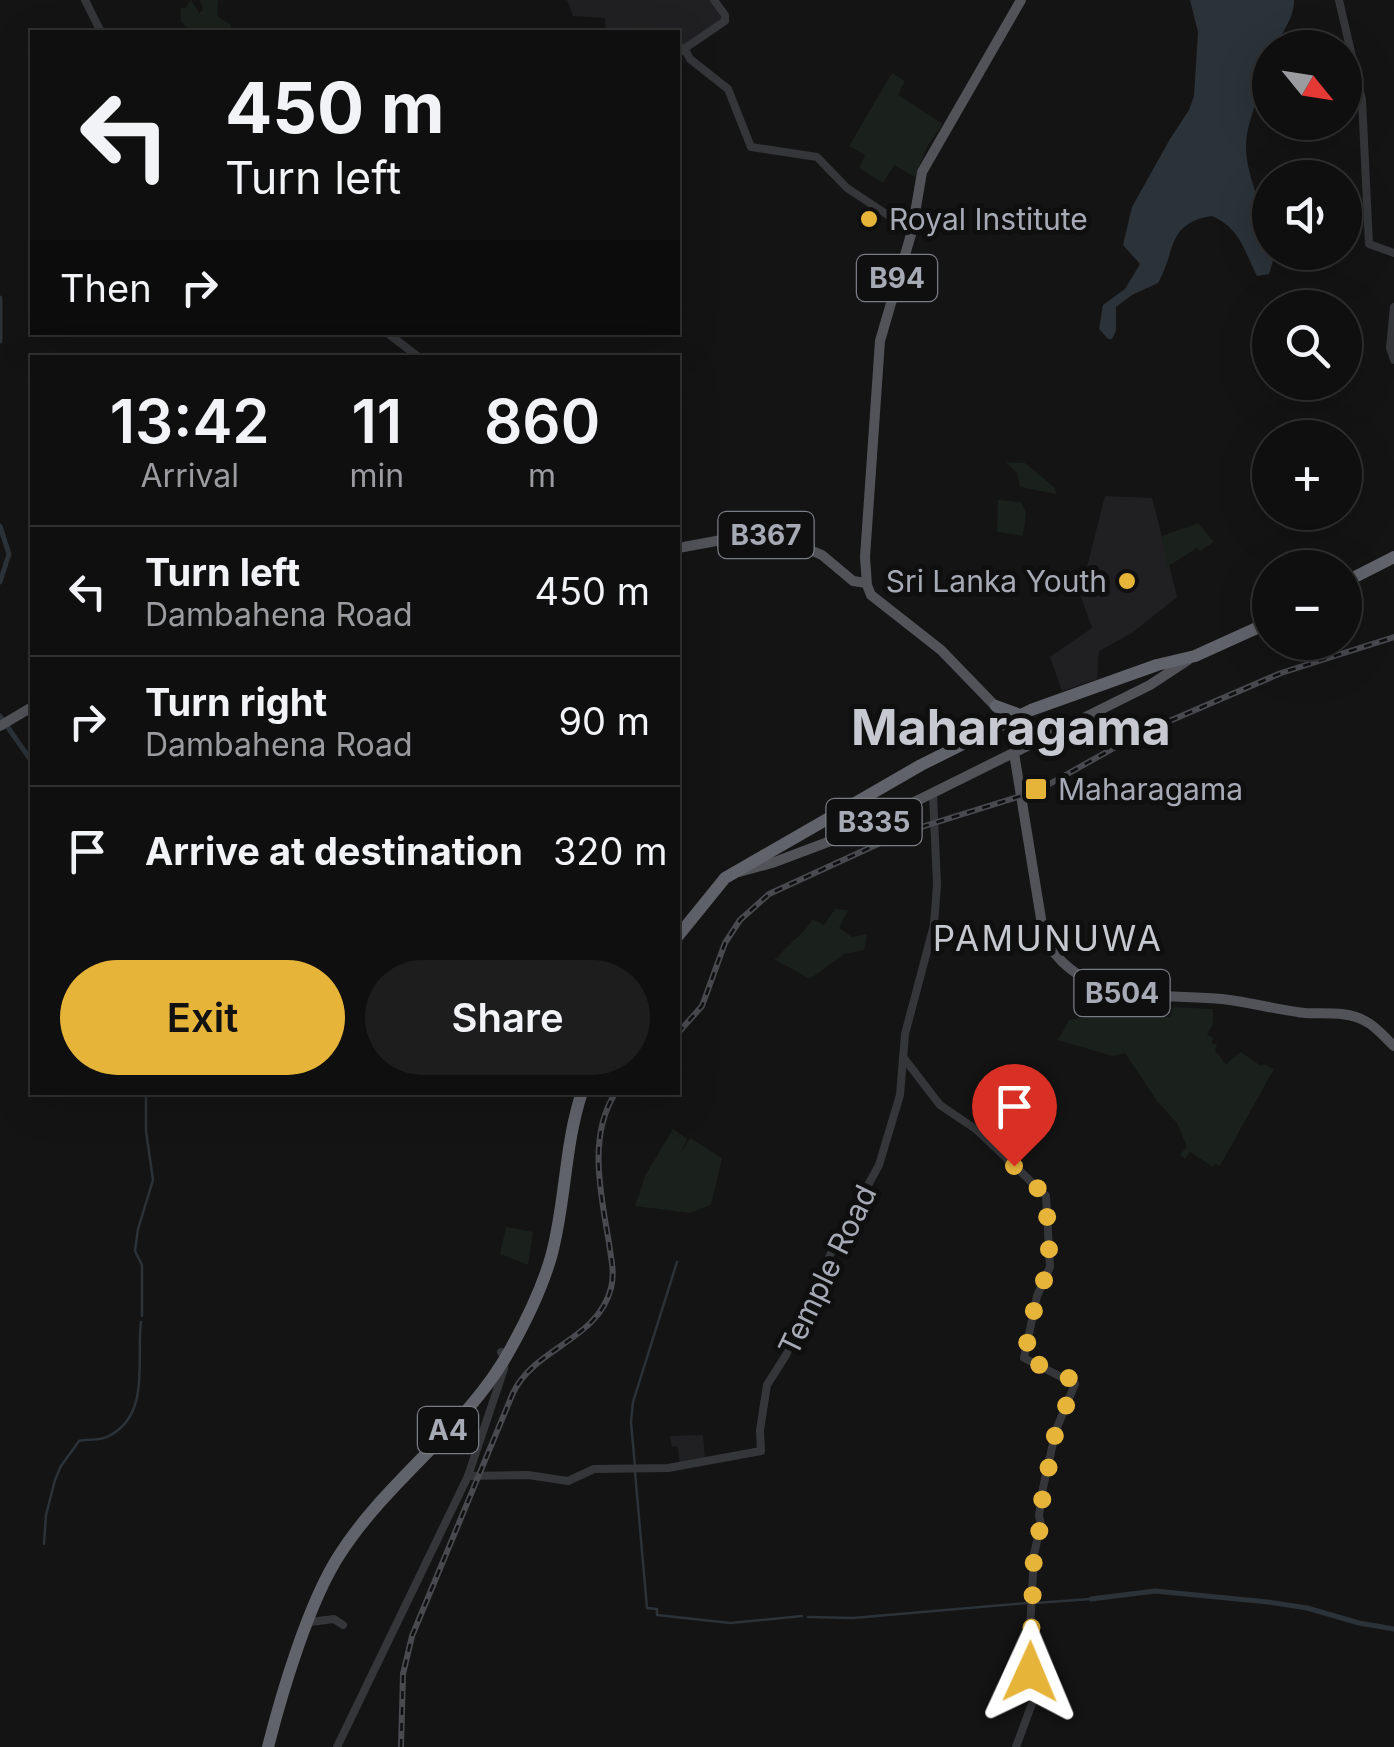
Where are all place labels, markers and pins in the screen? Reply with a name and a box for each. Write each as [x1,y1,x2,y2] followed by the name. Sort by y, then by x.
[889,201,1088,237] place label: Royal Institute
[858,208,880,230] marker: Royal Institute
[886,563,1107,599] place label: Sri Lanka Youth
[1116,570,1138,592] marker: Sri Lanka Youth
[1058,771,1243,807] place label: Maharagama
[1023,776,1049,802] marker: Maharagama
[972,1064,1057,1167] pin

